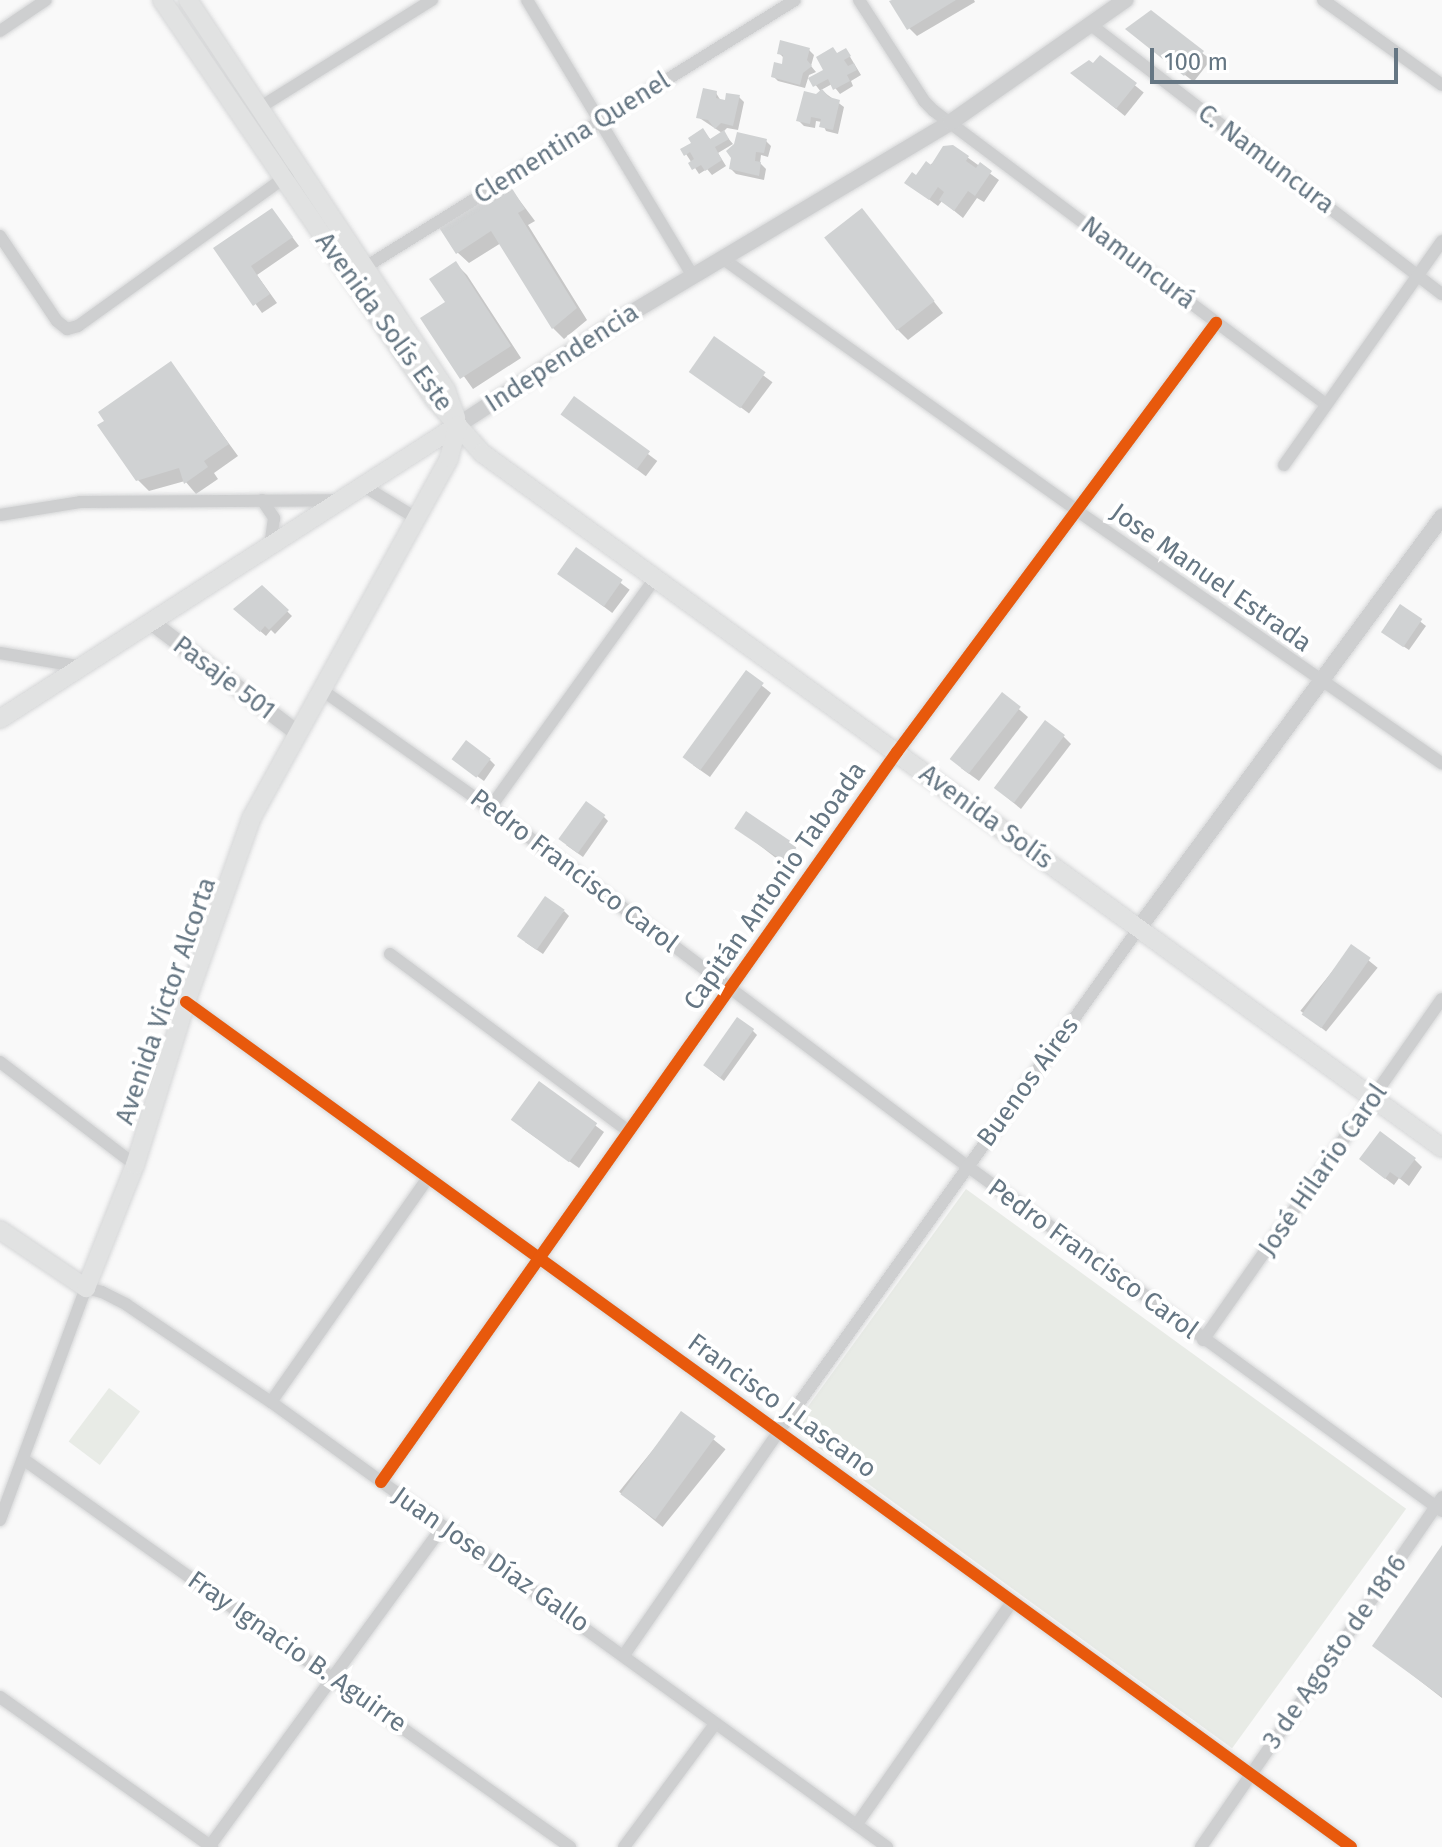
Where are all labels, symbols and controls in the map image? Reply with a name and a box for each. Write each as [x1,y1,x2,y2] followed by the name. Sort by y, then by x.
[1154,32,1402,82] scale bar
[1164,48,1228,76] text: 100 m
[468,65,676,211] street label: Clementina Quenel
[1192,98,1340,220] street label: C. Namuncura
[1075,210,1201,316] street label: Namuncurá
[309,227,459,417] street label: Avenida Solís Este
[480,297,644,419] street label: Independencia
[1105,497,1317,659] street label: Jose Manuel Estrada
[167,629,281,727] street label: Pasaje 501
[677,756,873,1016] street label: Capitán Antonio Taboada
[913,758,1059,876] street label: Avenida Solís
[464,783,684,959] street label: Pedro Francisco Carol
[109,873,223,1129] street label: Avenida Victor Alcorta
[971,1011,1085,1153] street label: Buenos Aires
[1252,1078,1394,1262] street label: José Hilario Carol
[982,1172,1204,1346] street label: Pedro Francisco Carol
[681,1327,883,1485] street label: Francisco J.Lascano
[387,1480,595,1640] street label: Juan Jose Díaz Gallo
[1256,1549,1414,1755] street label: 3 de Agosto de 1816
[182,1565,412,1739] street label: Fray Ignacio B. Aguirre

